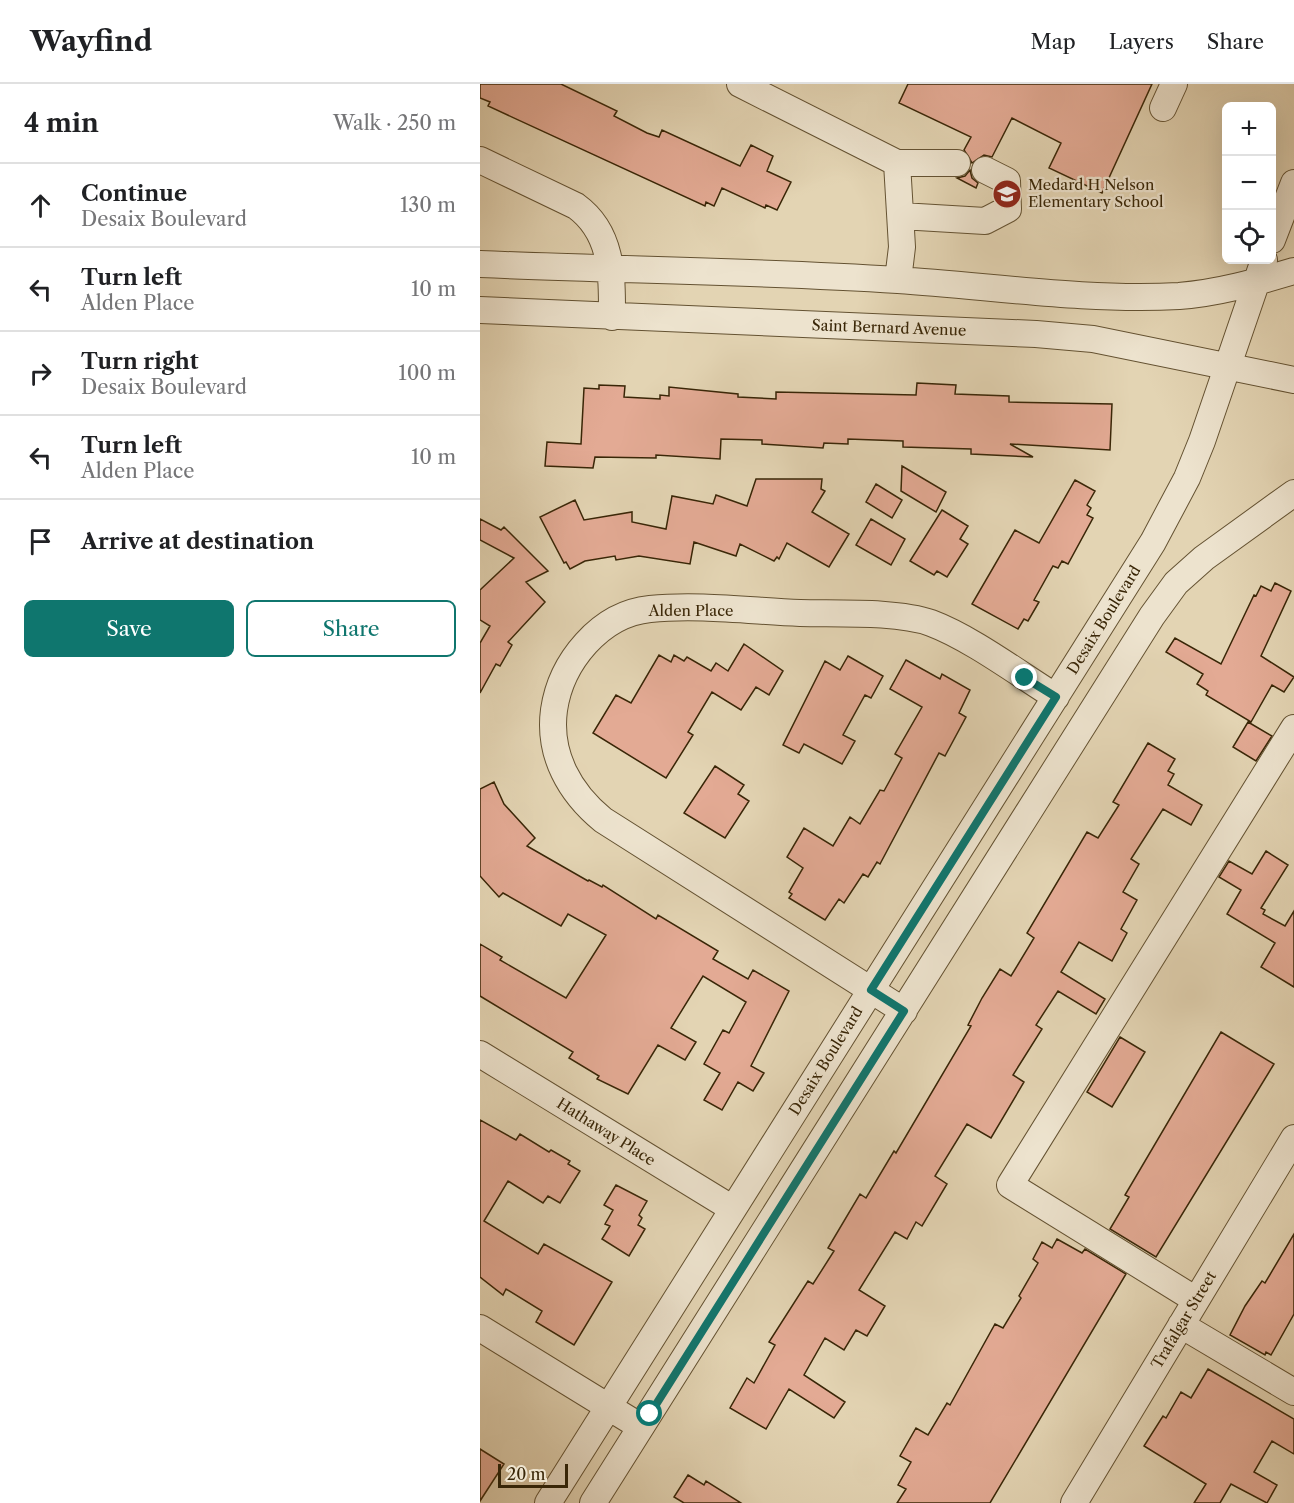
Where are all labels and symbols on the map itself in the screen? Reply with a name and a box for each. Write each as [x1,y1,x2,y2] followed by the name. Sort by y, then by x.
[1028,175,1164,211] place label: Medard H Nelson Elementary School
[991,178,1023,210] school or university icon: Medard H Nelson Elementary School
[811,315,967,340] street label: Saint Bernard Avenue
[1063,562,1145,678] street label: Desaix Boulevard
[647,601,734,620] street label: Alden Place
[1011,664,1037,690] route end
[785,1003,867,1119] street label: Desaix Boulevard
[553,1094,659,1170] street label: Hathaway Place
[1147,1267,1221,1372] street label: Trafalgar Street
[636,1400,662,1426] route start
[498,1461,568,1488] scale bar

